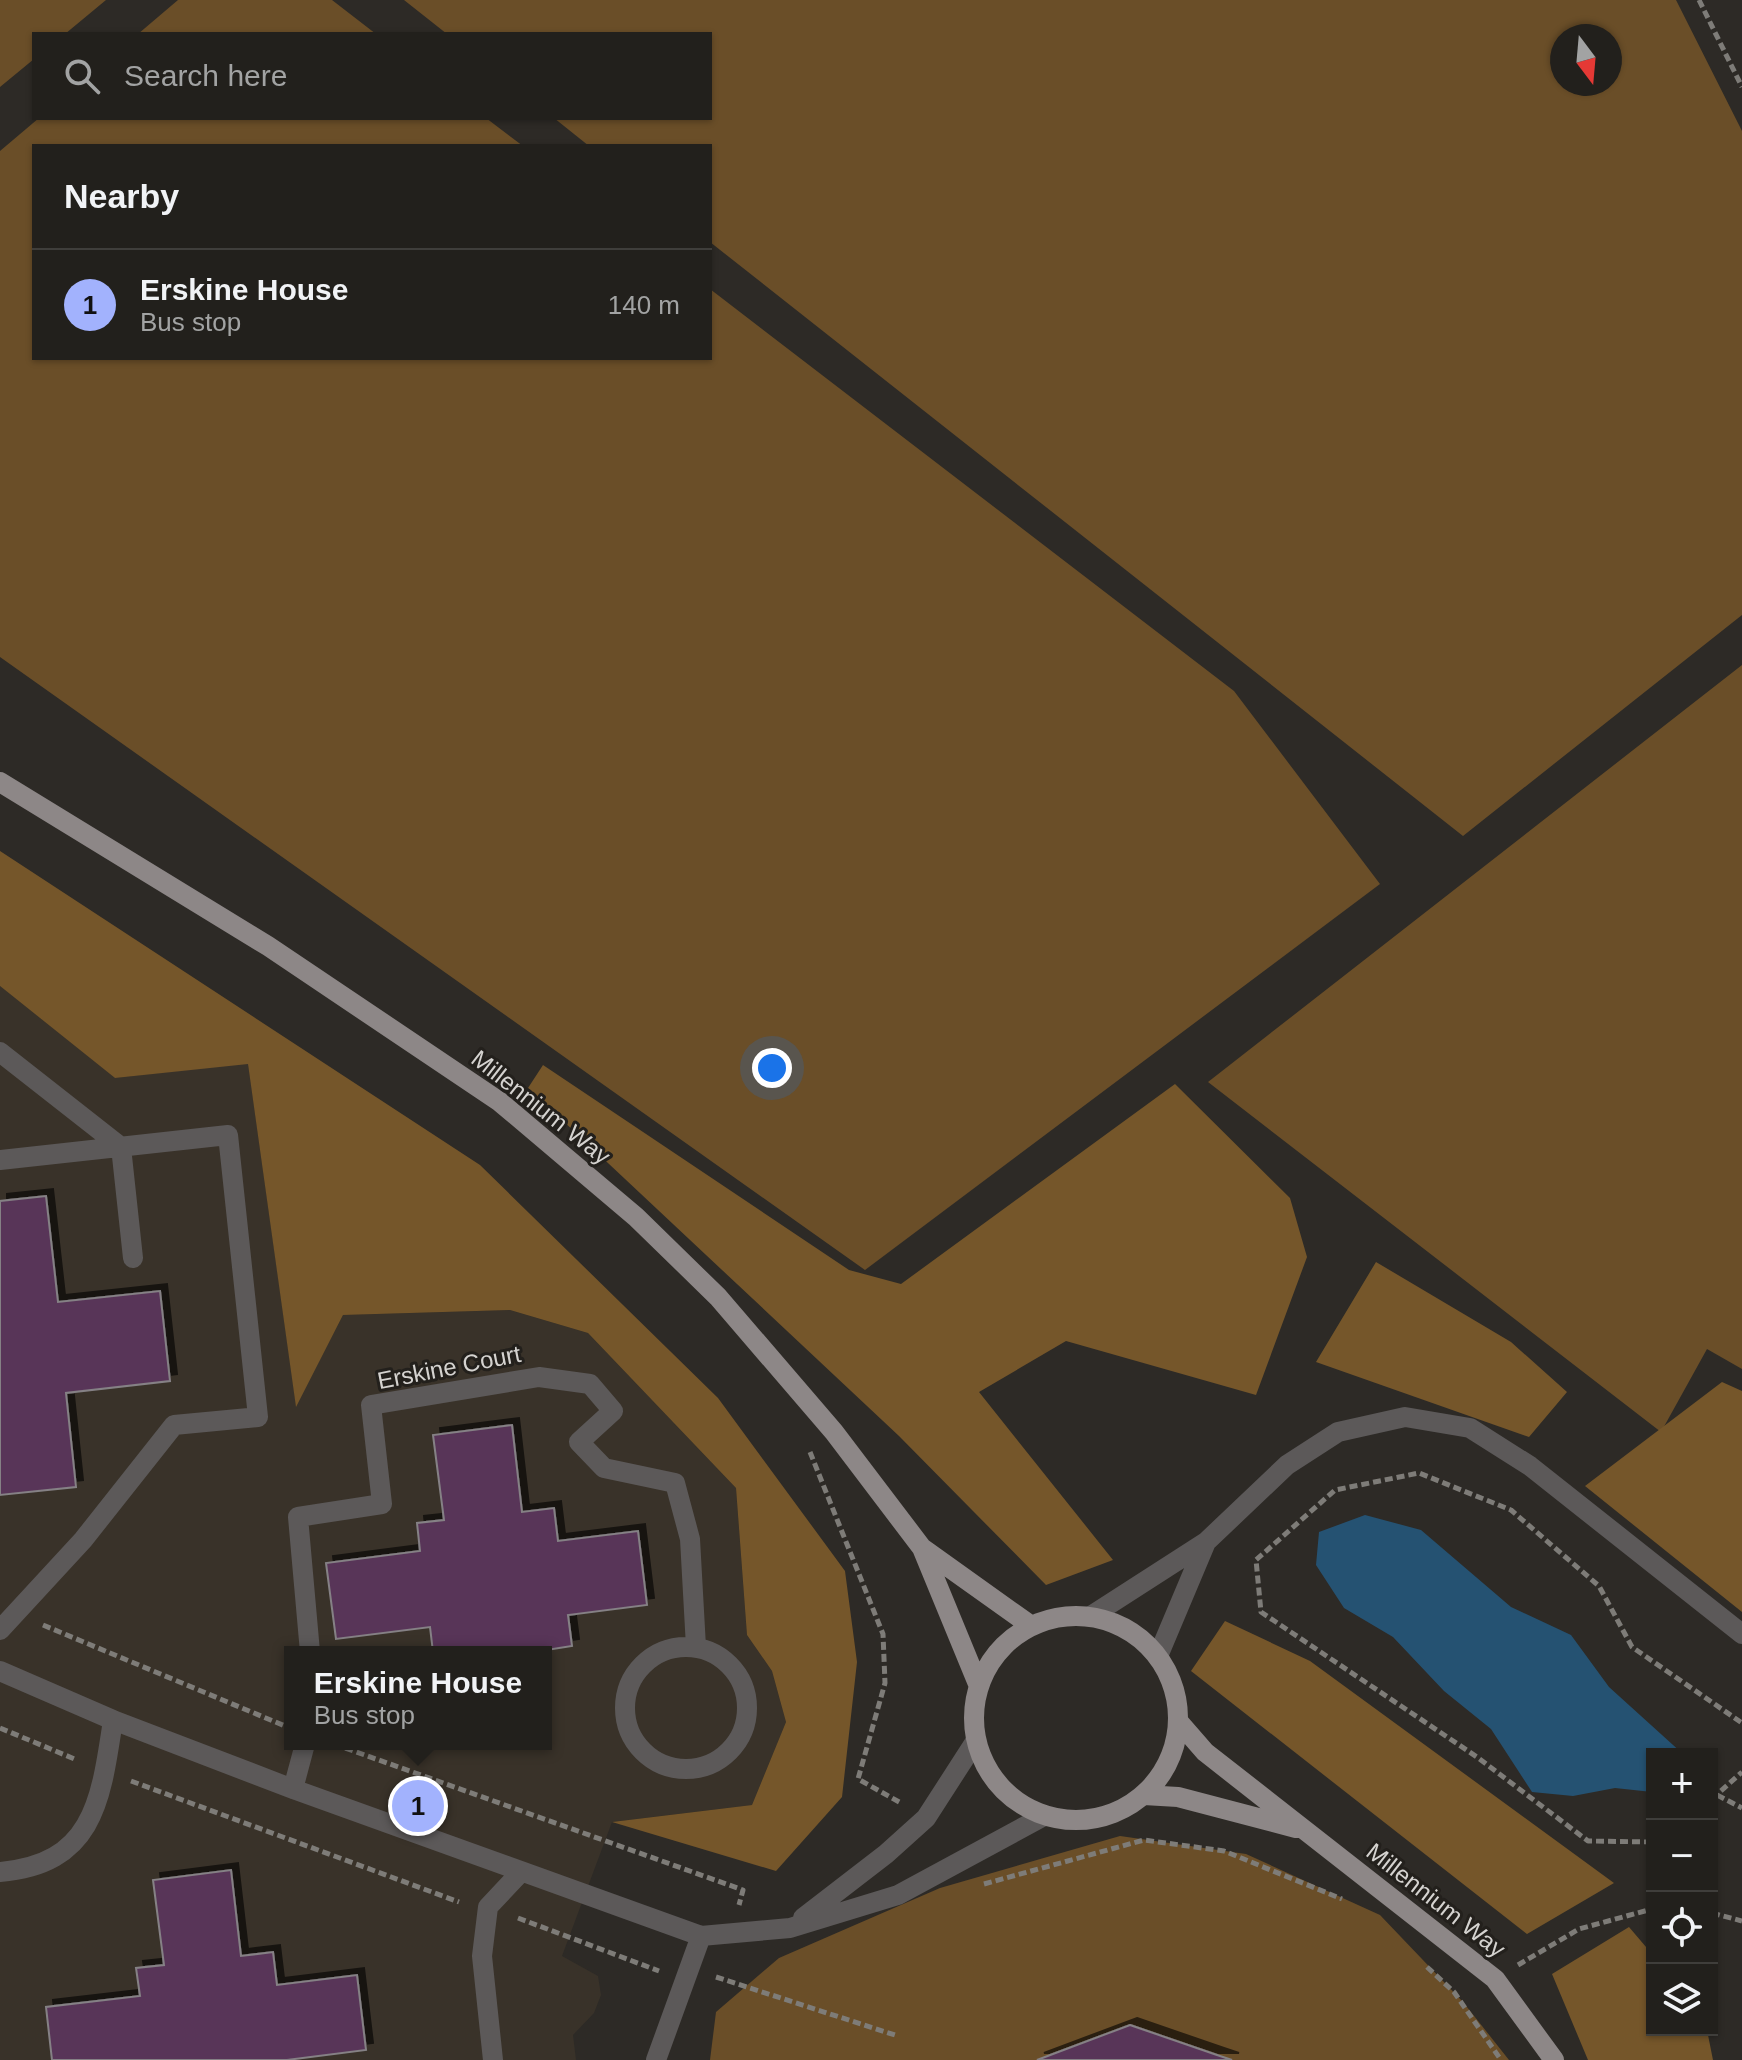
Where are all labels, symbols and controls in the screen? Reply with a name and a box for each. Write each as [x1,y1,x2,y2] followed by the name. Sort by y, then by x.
[1550,24,1622,96] north arrow
[32,32,712,120] search box
[60,54,104,98] icon: search
[124,59,287,92] text: Search here
[64,177,179,215] text: Nearby
[140,273,348,306] text: Erskine House
[83,290,97,320] text: 1
[608,290,680,320] text: 140 m
[140,307,241,337] text: Bus stop
[466,1044,616,1170] street label: Millennium Way
[752,1048,792,1088] your location
[375,1340,523,1394] street label: Erskine Court
[284,1646,552,1750] popup
[314,1666,522,1699] text: Erskine House
[314,1700,415,1730] text: Bus stop
[1646,1748,1718,2036] map controls
[1646,1748,1718,1820] button: +
[392,1776,444,1836] pin: 1
[1646,1820,1718,1892] button: −
[1361,1837,1511,1963] street label: Millennium Way
[1646,1892,1718,1964] button: locate
[1646,1964,1718,2036] button: layers

